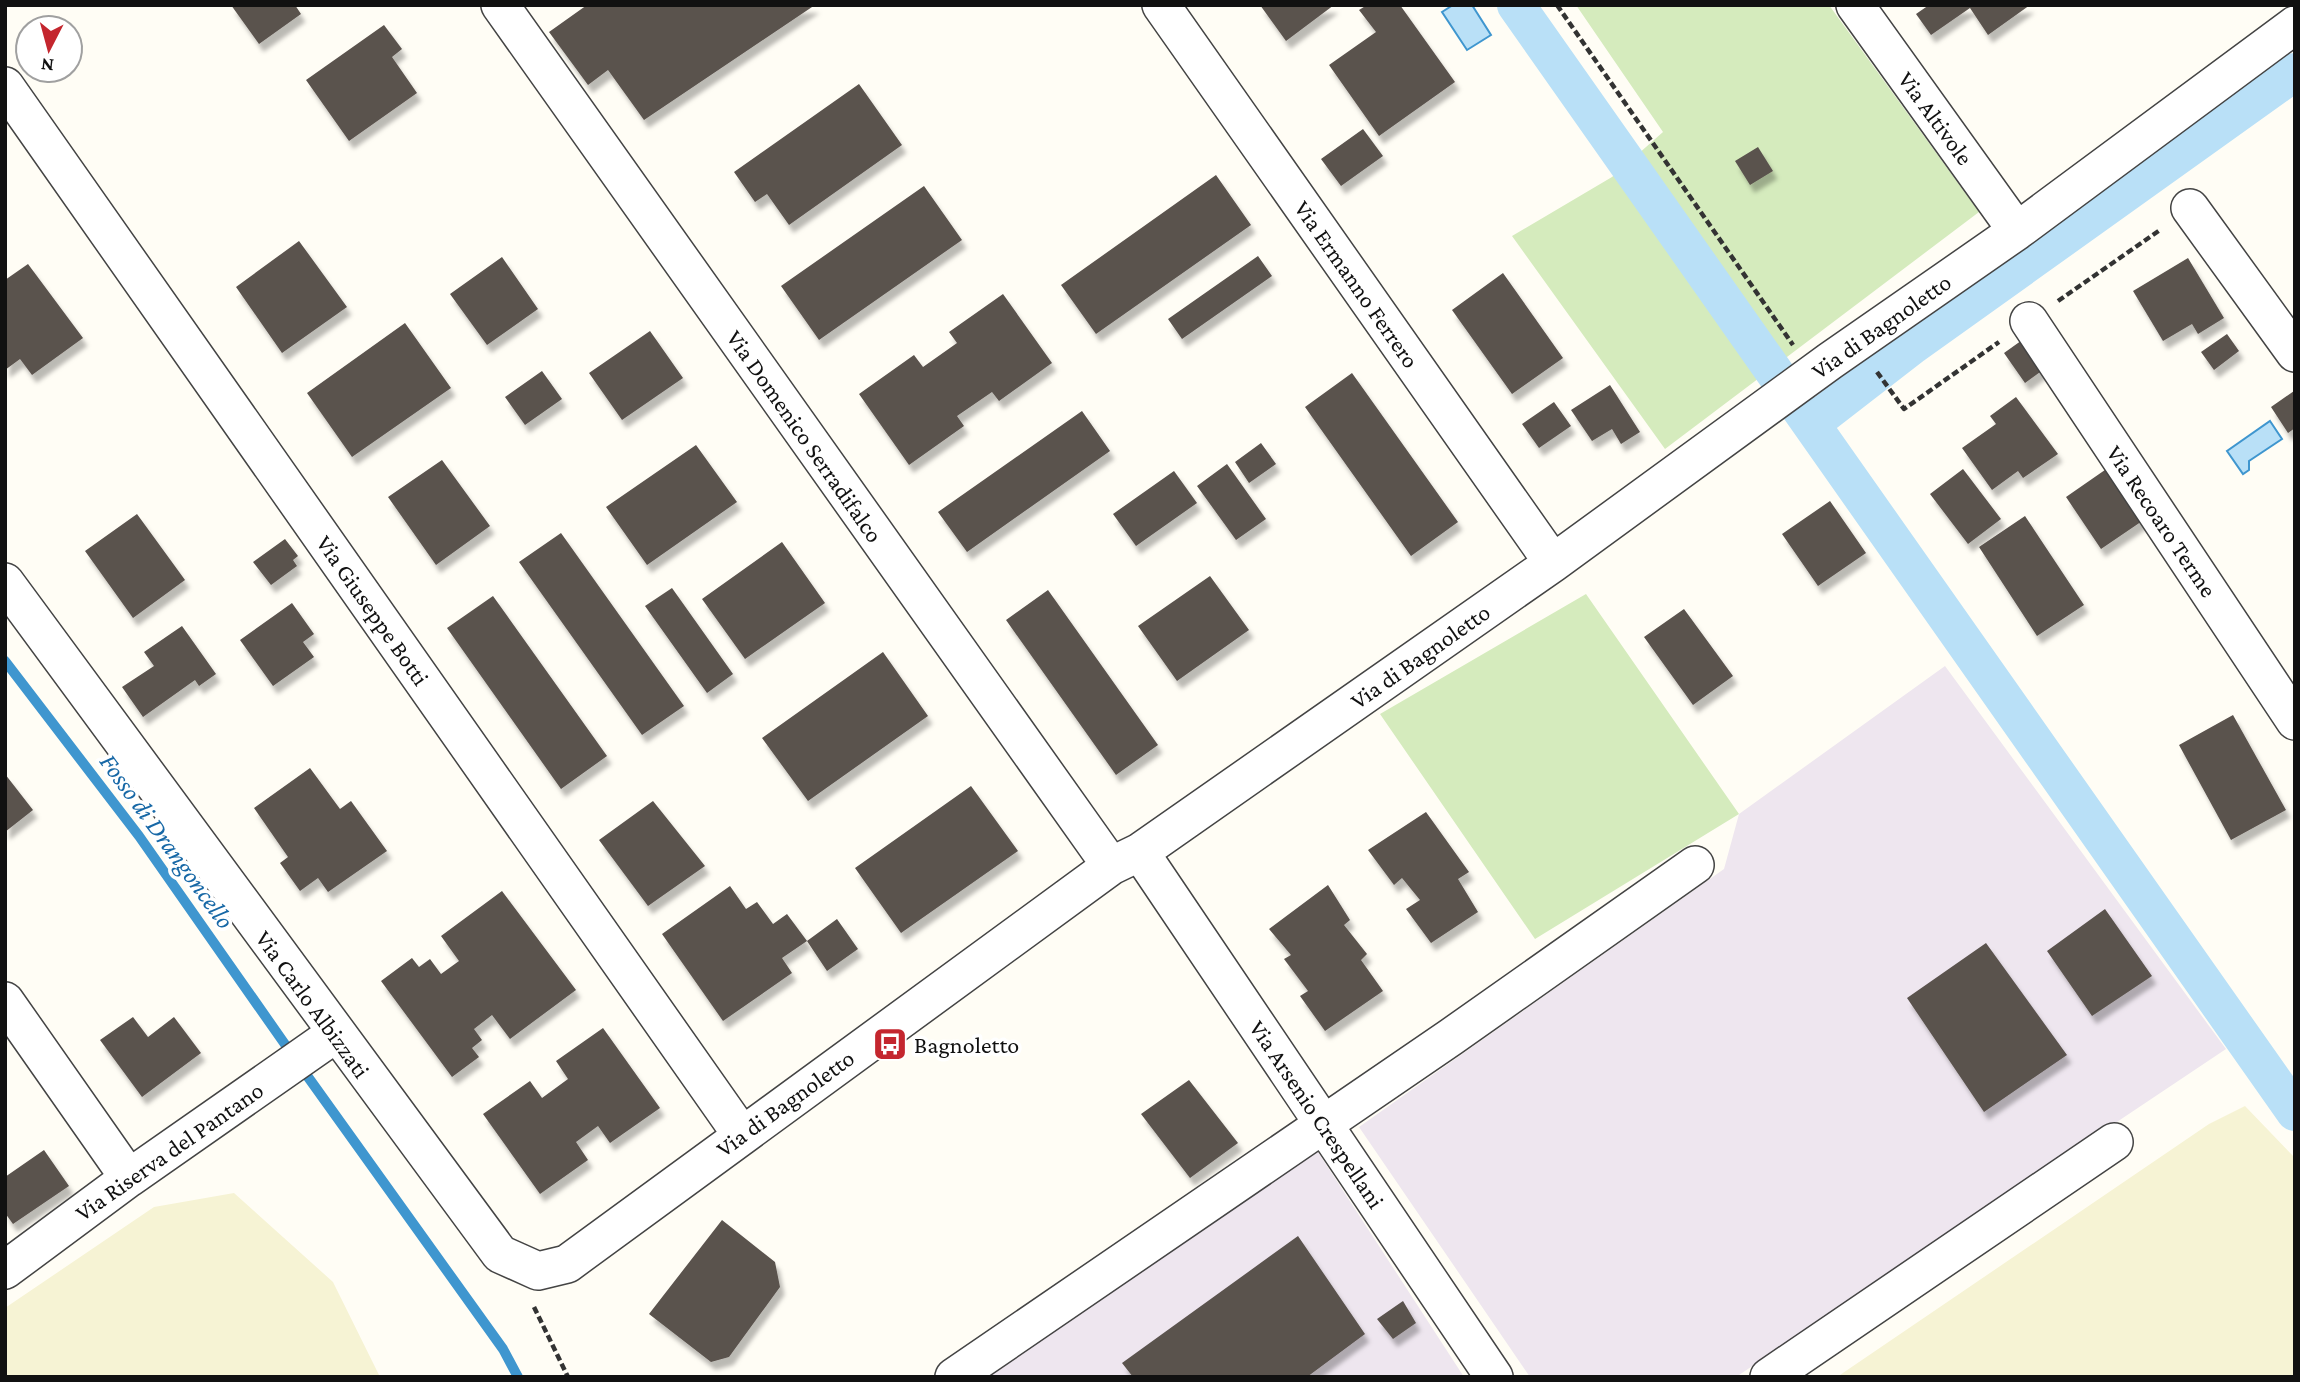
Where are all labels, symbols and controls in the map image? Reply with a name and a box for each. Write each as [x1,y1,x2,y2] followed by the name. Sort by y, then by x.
[14,14,84,84] north arrow
[40,54,55,77] text: N
[1893,66,1979,170] street label: Via Altivole
[1289,195,1425,373] street label: Via Ermanno Ferrero
[1806,268,1956,384] street label: Via di Bagnoletto
[721,325,889,547] street label: Via Domenico Serradifalco
[2101,440,2223,602] street label: Via Recoaro Terme
[311,530,435,690] street label: Via Giuseppe Botti
[1345,598,1495,714] street label: Via di Bagnoletto
[94,748,240,934] water label: Fosso di Drangoncello
[250,925,376,1083] street label: Via Carlo Albizzati
[1244,1015,1390,1213] street label: Via Arsenio Crespellani
[871,1025,909,1063] bus stop icon: Bagnoletto
[914,1031,1019,1058] place label: Bagnoletto
[711,1044,859,1162] street label: Via di Bagnoletto
[70,1076,268,1226] street label: Via Riserva del Pantano

